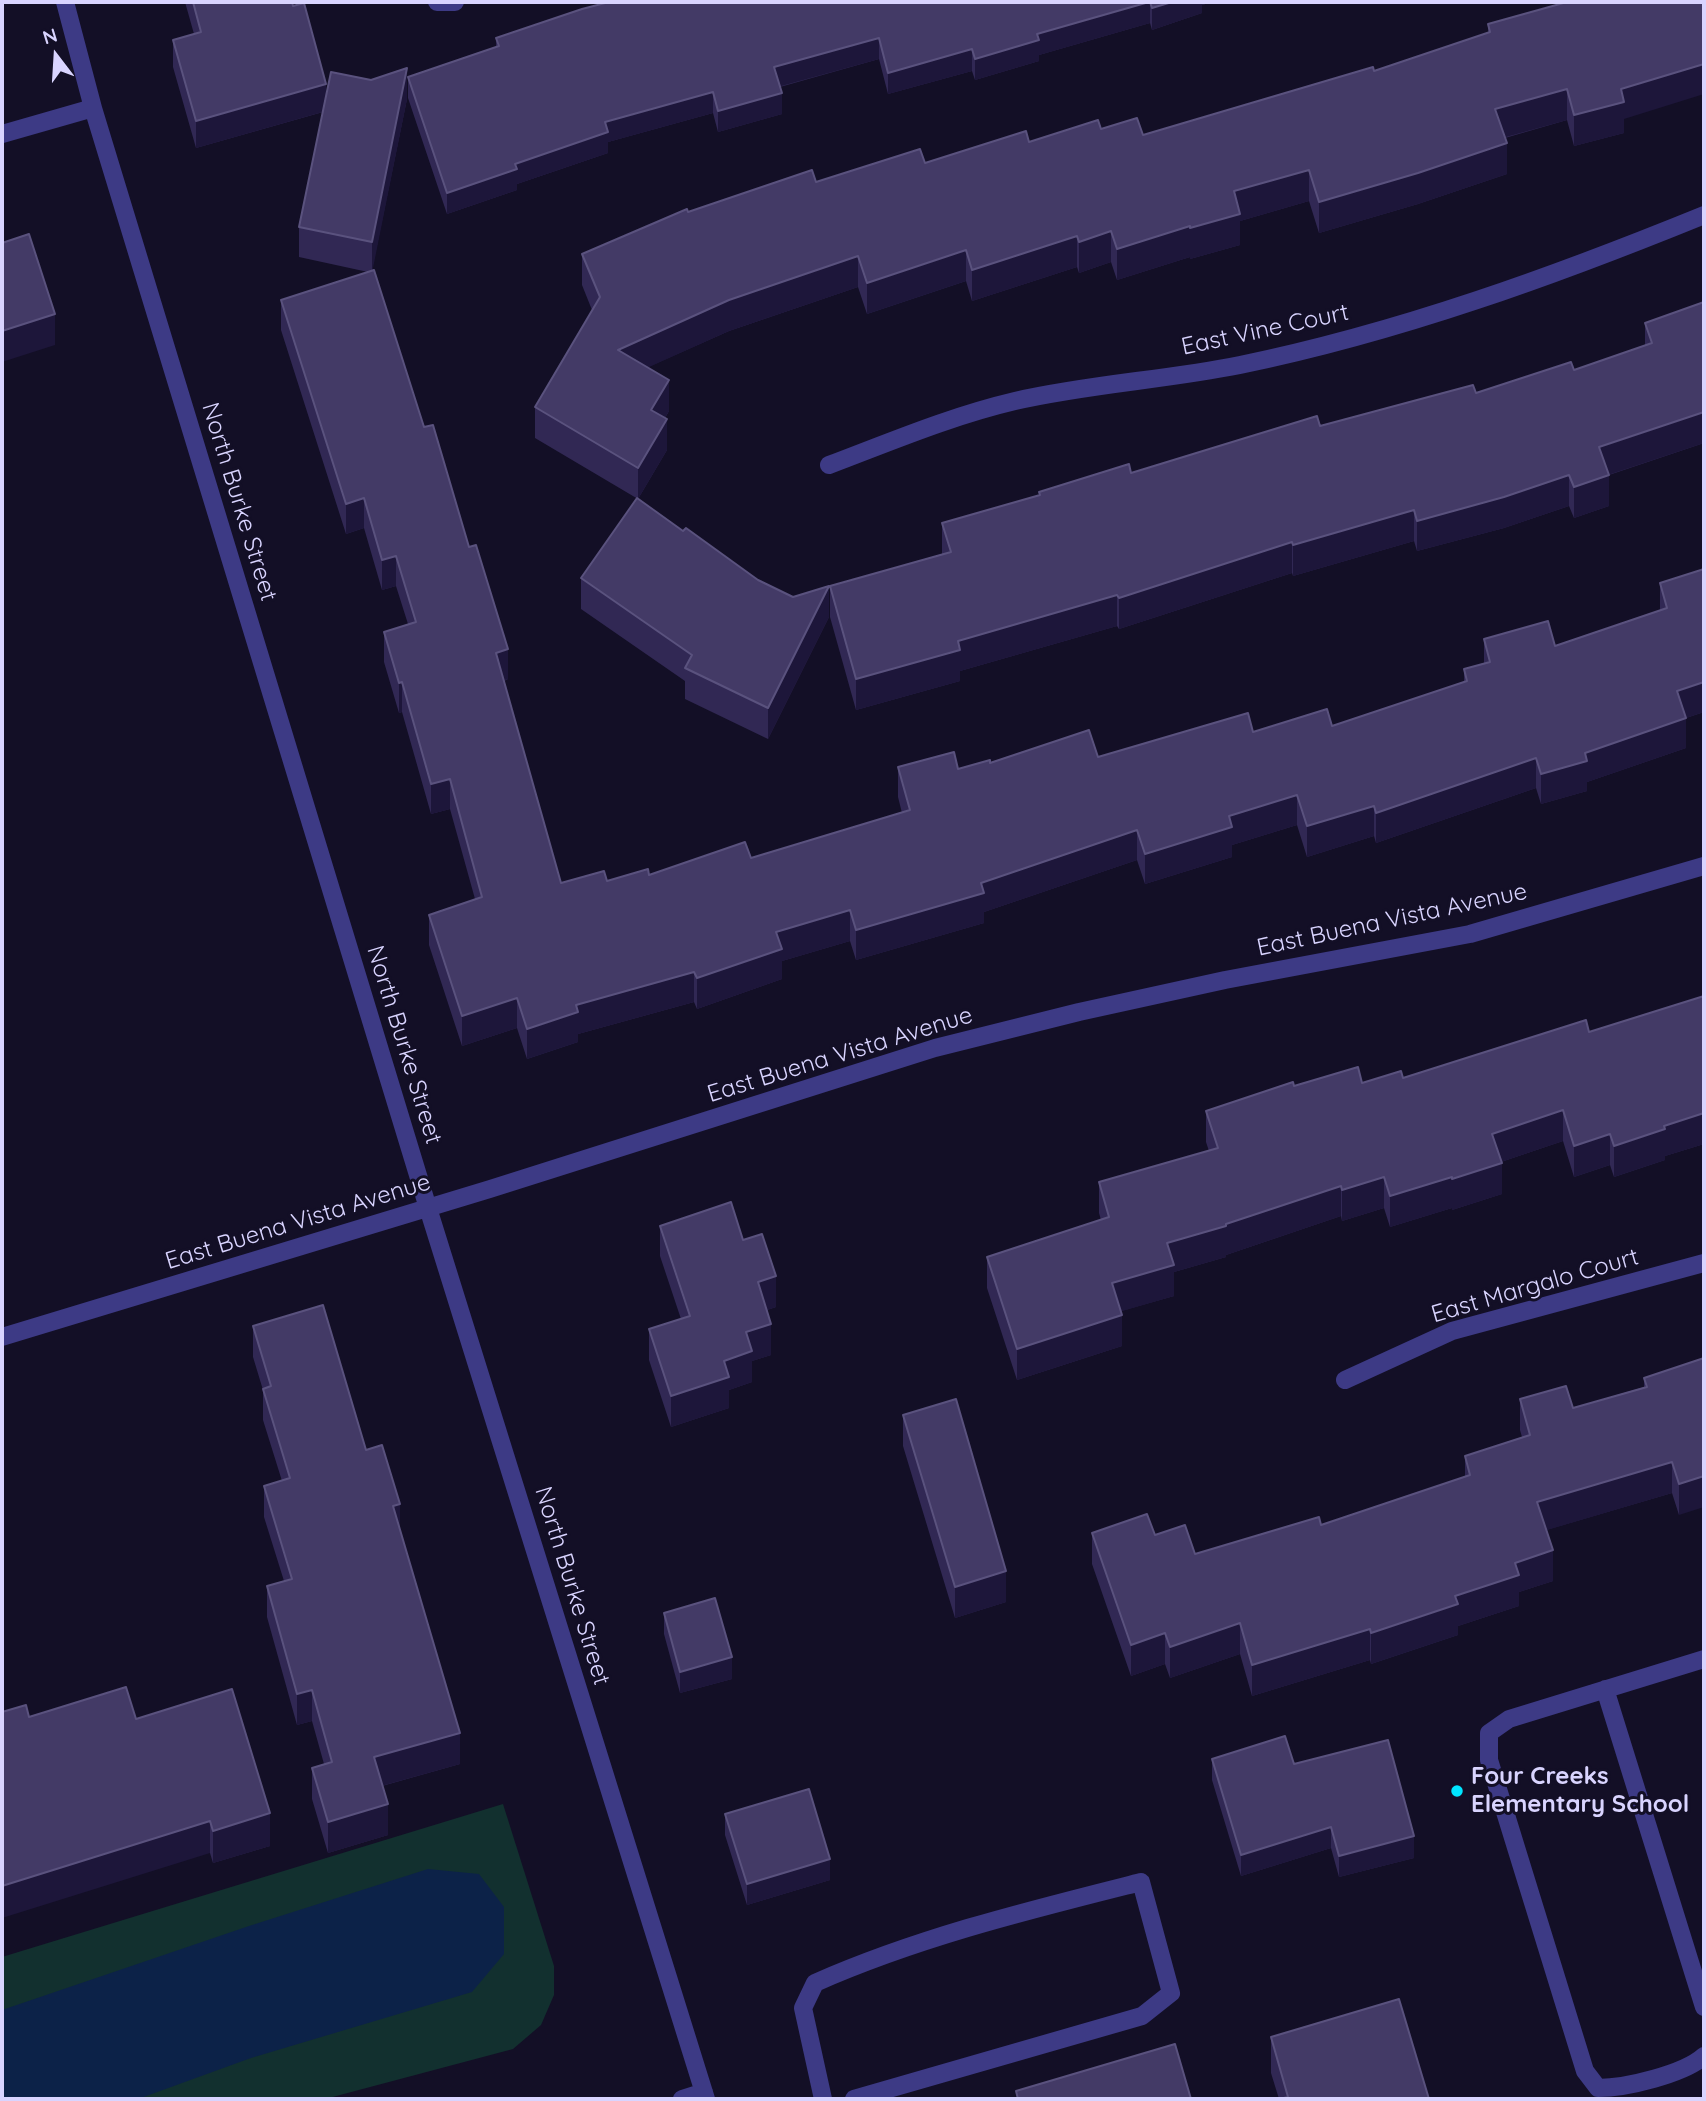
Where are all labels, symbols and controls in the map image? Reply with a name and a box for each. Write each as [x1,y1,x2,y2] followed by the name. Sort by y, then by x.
[21,21,91,91] north arrow
[40,22,60,49] text: N
[1179,298,1351,362] street label: East Vine Court
[195,399,283,605] street label: North Burke Street
[1254,877,1530,963] street label: East Buena Vista Avenue
[360,942,448,1148] street label: North Burke Street
[704,1001,976,1109] street label: East Buena Vista Avenue
[162,1168,434,1276] street label: East Buena Vista Avenue
[1428,1243,1642,1329] street label: East Margalo Court
[528,1483,616,1689] street label: North Burke Street
[1471,1763,1689,1819] place label: Four Creeks Elementary School
[1449,1783,1465,1799] marker: Four Creeks Elementary School

